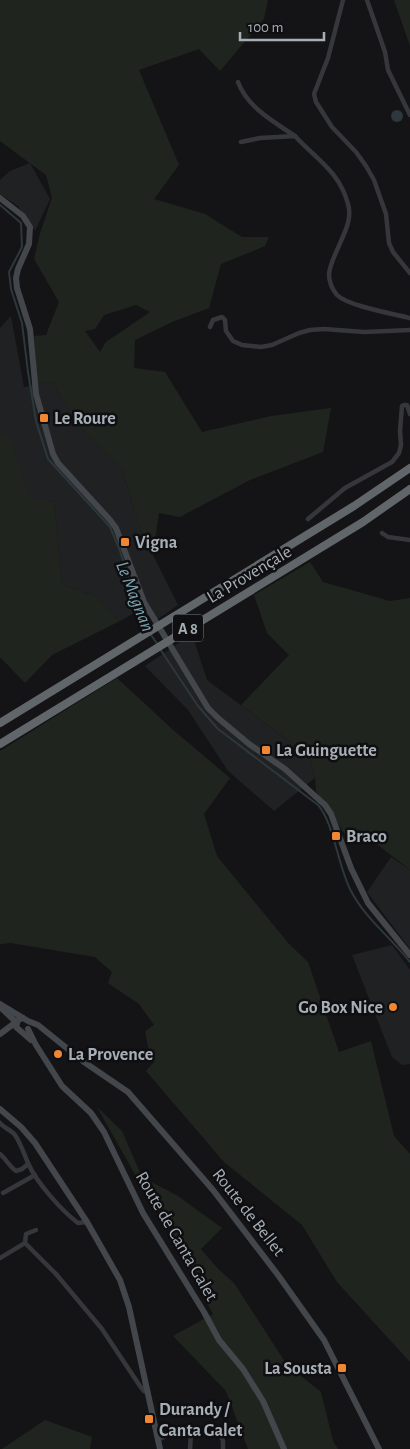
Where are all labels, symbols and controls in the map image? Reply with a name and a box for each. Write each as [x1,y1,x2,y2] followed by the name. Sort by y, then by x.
[240,10,324,42] scale bar
[248,20,283,35] text: 100 m
[54,410,116,428] place label: Le Roure
[38,412,50,424] marker: Le Roure
[135,534,178,552] place label: Vigna
[119,536,131,548] marker: Vigna
[204,543,295,607] street label: La Provençale
[112,559,157,634] water label: Le Magnan
[173,614,203,641] road number: A 8
[276,742,377,760] place label: La Guinguette
[260,744,272,756] marker: La Guinguette
[346,828,387,846] place label: Braco
[330,830,342,842] marker: Braco
[298,999,383,1017] place label: Go Box Nice
[387,1001,399,1013] marker: Go Box Nice
[68,1046,153,1064] place label: La Provence
[52,1048,64,1060] marker: La Provence
[209,1166,288,1260] street label: Route de Bellet
[132,1169,221,1304] street label: Route de Canta Galet
[264,1360,332,1378] place label: La Sousta
[336,1362,348,1374] marker: La Sousta
[159,1401,242,1440] place label: Durandy / Canta Galet
[143,1413,155,1425] marker: Durandy / Canta Galet

